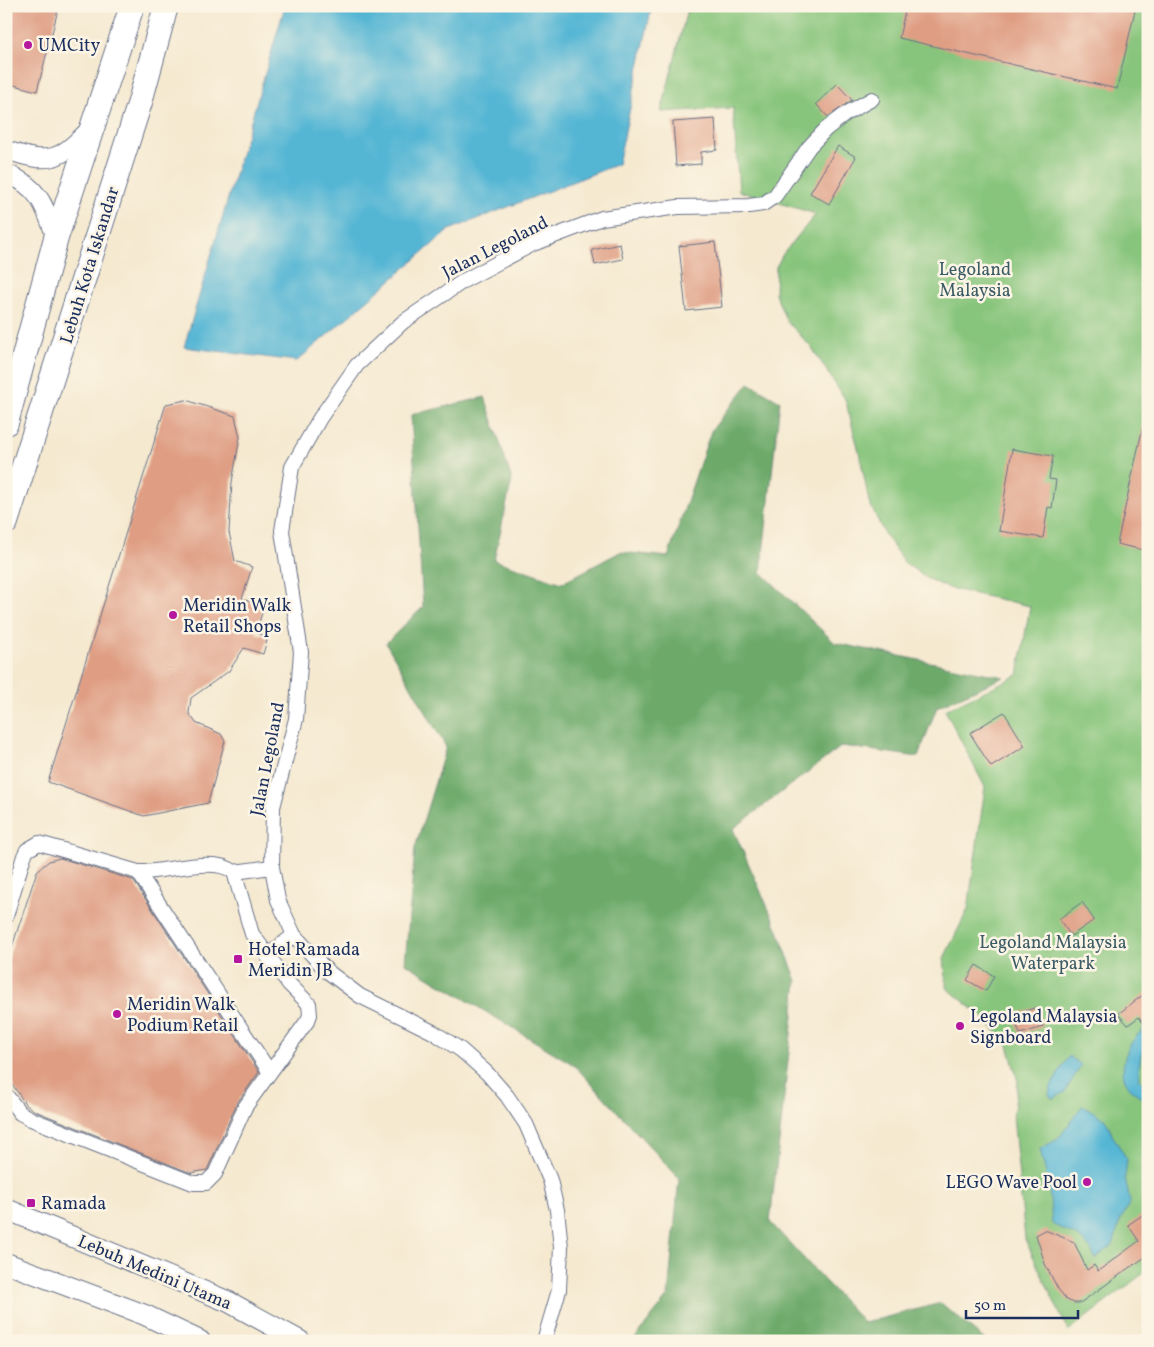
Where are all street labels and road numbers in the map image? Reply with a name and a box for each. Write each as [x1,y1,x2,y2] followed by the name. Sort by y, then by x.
[55,183,126,347] street label: Lebuh Kota Iskandar
[438,211,553,286] street label: Jalan Legoland
[245,700,292,819] street label: Jalan Legoland
[73,1230,236,1317] street label: Lebuh Medini Utama

